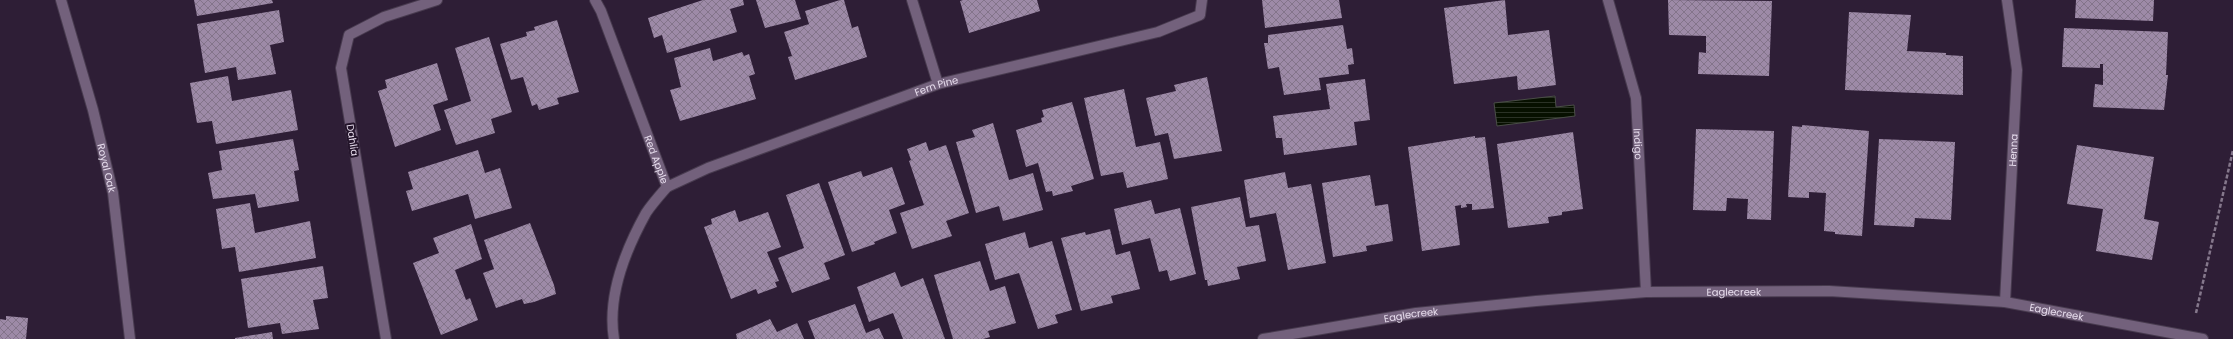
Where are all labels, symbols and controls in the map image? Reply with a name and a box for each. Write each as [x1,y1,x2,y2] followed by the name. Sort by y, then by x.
[913,72,960,100] street label: Fern Pine
[343,123,362,157] street label: Dahlia
[1630,128,1646,160] street label: Indigo
[640,133,672,186] street label: Red Apple
[2005,134,2022,167] street label: Henna
[93,142,120,195] street label: Royal Oak
[1706,284,1762,300] street label: Eaglecreek
[2028,300,2086,325] street label: Eaglecreek
[1383,304,1440,326] street label: Eaglecreek

